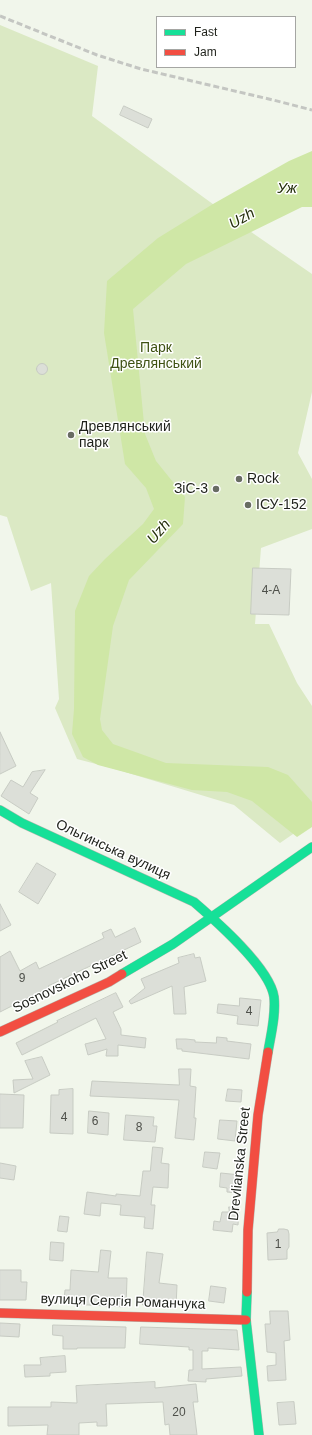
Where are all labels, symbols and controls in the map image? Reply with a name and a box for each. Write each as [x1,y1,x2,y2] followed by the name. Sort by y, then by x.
[156,16,296,68] legend
[194,25,217,39] text: Fast
[194,45,217,59] text: Jam
[277,180,297,198] water label: Уж
[226,205,258,233] water label: Uzh
[110,340,202,372] park label: Парк Древлянський
[79,419,171,452] place label: Древлянський парк
[66,430,76,440] marker: Древлянський парк
[247,471,279,487] place label: Rock
[234,474,244,484] marker: Rock
[174,481,208,497] place label: ЗіС-3
[211,484,221,494] marker: ЗіС-3
[256,497,306,513] place label: ІСУ-152
[243,500,253,510] marker: ІСУ-152
[143,516,175,548] water label: Uzh
[262,584,280,598] house number: 4-А
[53,816,173,884] street label: Ольгинська вулиця
[10,947,130,1017] street label: Sosnovskoho Street
[19,972,25,986] house number: 9
[246,1005,252,1019] house number: 4
[226,1106,254,1222] street label: Drevlianska Street
[61,1111,67,1125] house number: 4
[92,1115,98,1129] house number: 6
[136,1121,142,1135] house number: 8
[275,1238,281,1252] house number: 1
[40,1291,206,1313] street label: вулиця Сергія Романчука
[172,1406,186,1420] house number: 20

